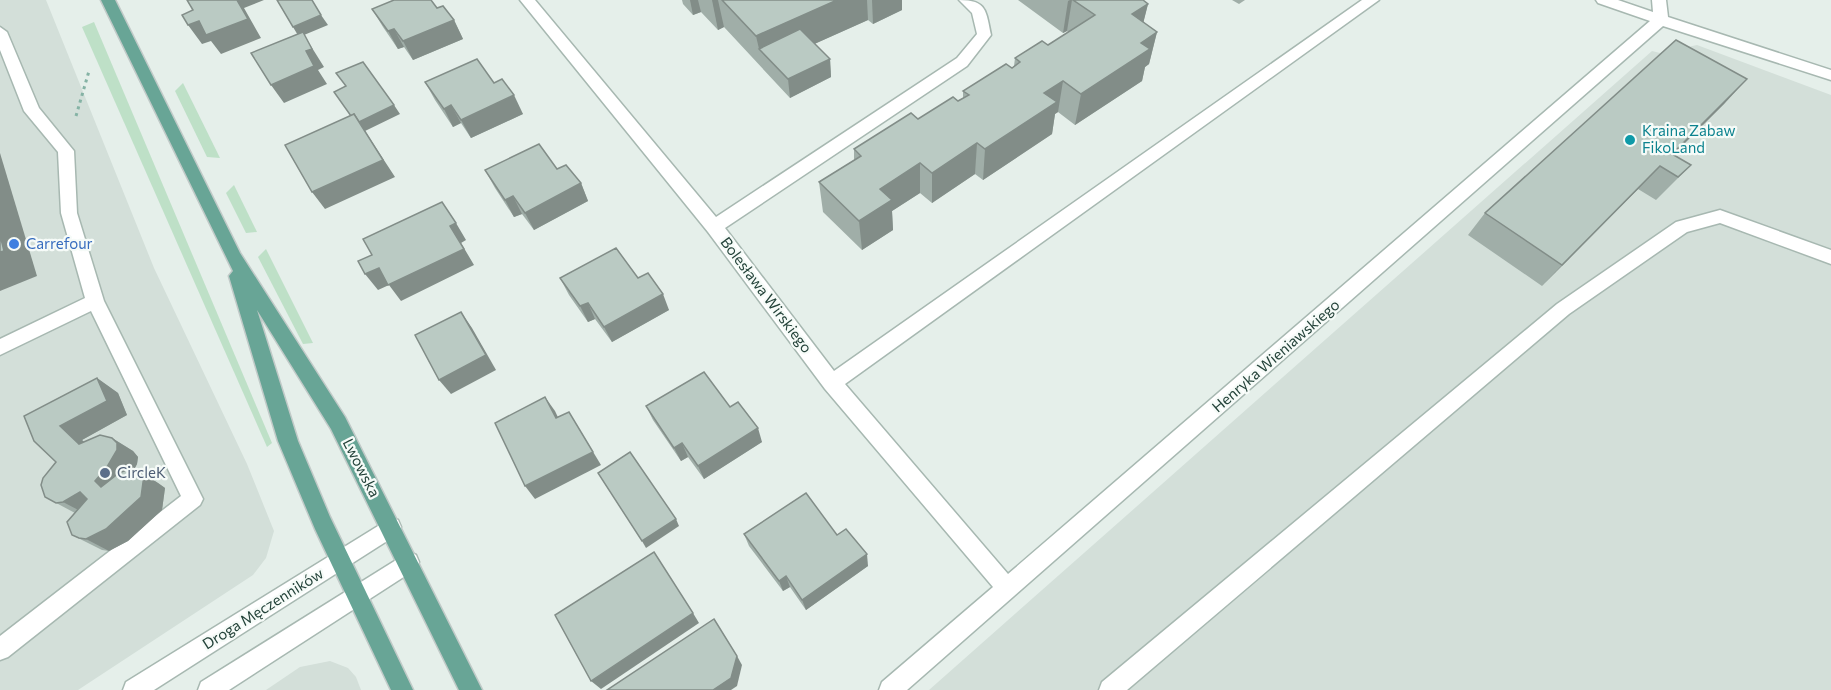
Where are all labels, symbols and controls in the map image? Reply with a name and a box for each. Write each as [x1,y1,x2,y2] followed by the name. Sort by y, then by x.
[1642,121,1735,156] place label: Kraina Zabaw FikoLand
[1623,133,1637,147] marker: Kraina Zabaw FikoLand
[717,233,816,356] street label: Bolesława Wirskiego
[26,234,93,252] place label: Carrefour
[7,237,21,251] marker: Carrefour
[1208,295,1343,416] street label: Henryka Wieniawskiego
[339,435,384,500] street label: Lwowska
[117,463,166,481] place label: CircleK
[98,466,112,480] marker: CircleK
[199,564,326,653] street label: Droga Męczenników

